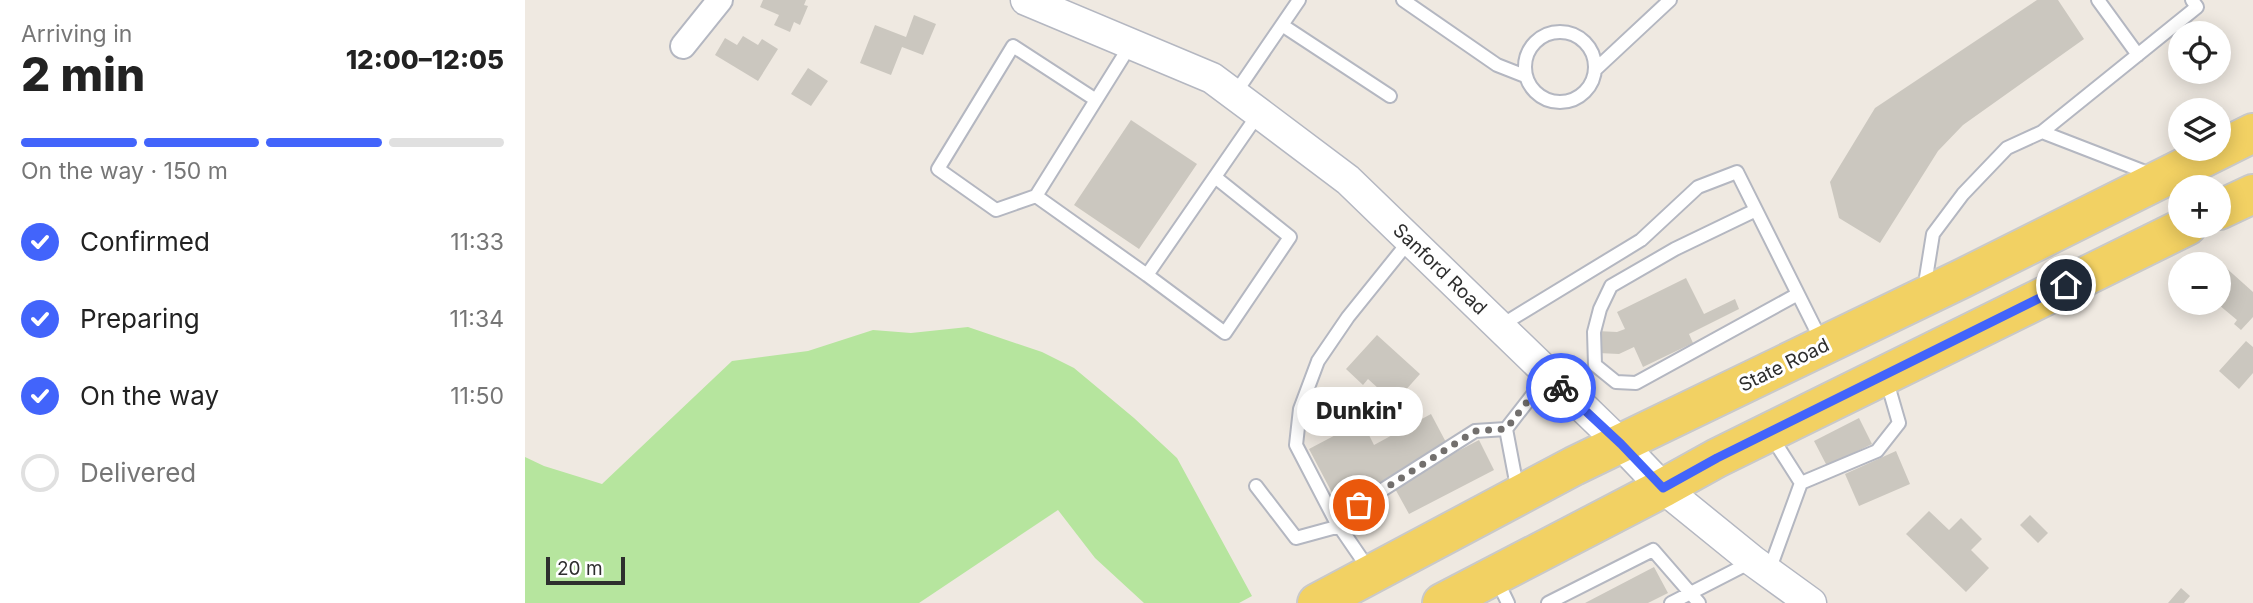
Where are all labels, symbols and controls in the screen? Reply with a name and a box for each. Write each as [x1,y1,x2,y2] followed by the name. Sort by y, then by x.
[21,20,132,48] text: Arriving in
[2168,21,2231,315] map controls
[2168,21,2231,84] button: locate
[346,44,504,75] text: 12:00–12:05
[21,46,145,102] text: 2 min
[2168,98,2231,161] button: layers
[21,157,228,185] text: On the way · 150 m
[2168,175,2231,238] button: +
[1388,218,1492,320] street label: Sanford Road
[21,223,59,261] icon: check
[80,226,210,257] text: Confirmed
[450,228,504,256] text: 11:33
[2168,252,2231,315] button: −
[2036,255,2096,315] pin
[2047,266,2085,304] icon: home
[21,300,59,338] icon: check
[80,303,200,334] text: Preparing
[450,305,504,333] text: 11:34
[1735,333,1833,397] street label: State Road
[1526,353,1596,423] courier
[1542,369,1580,407] icon: bike
[21,377,59,415] icon: check
[80,380,219,411] text: On the way
[450,382,504,410] text: 11:50
[1296,386,1422,435] callout: Dunkin'
[1316,397,1404,425] text: Dunkin'
[80,457,196,488] text: Delivered
[1329,475,1389,535] pin
[1340,486,1378,524] icon: bag
[546,554,625,586] scale bar
[557,557,603,580] text: 20 m

